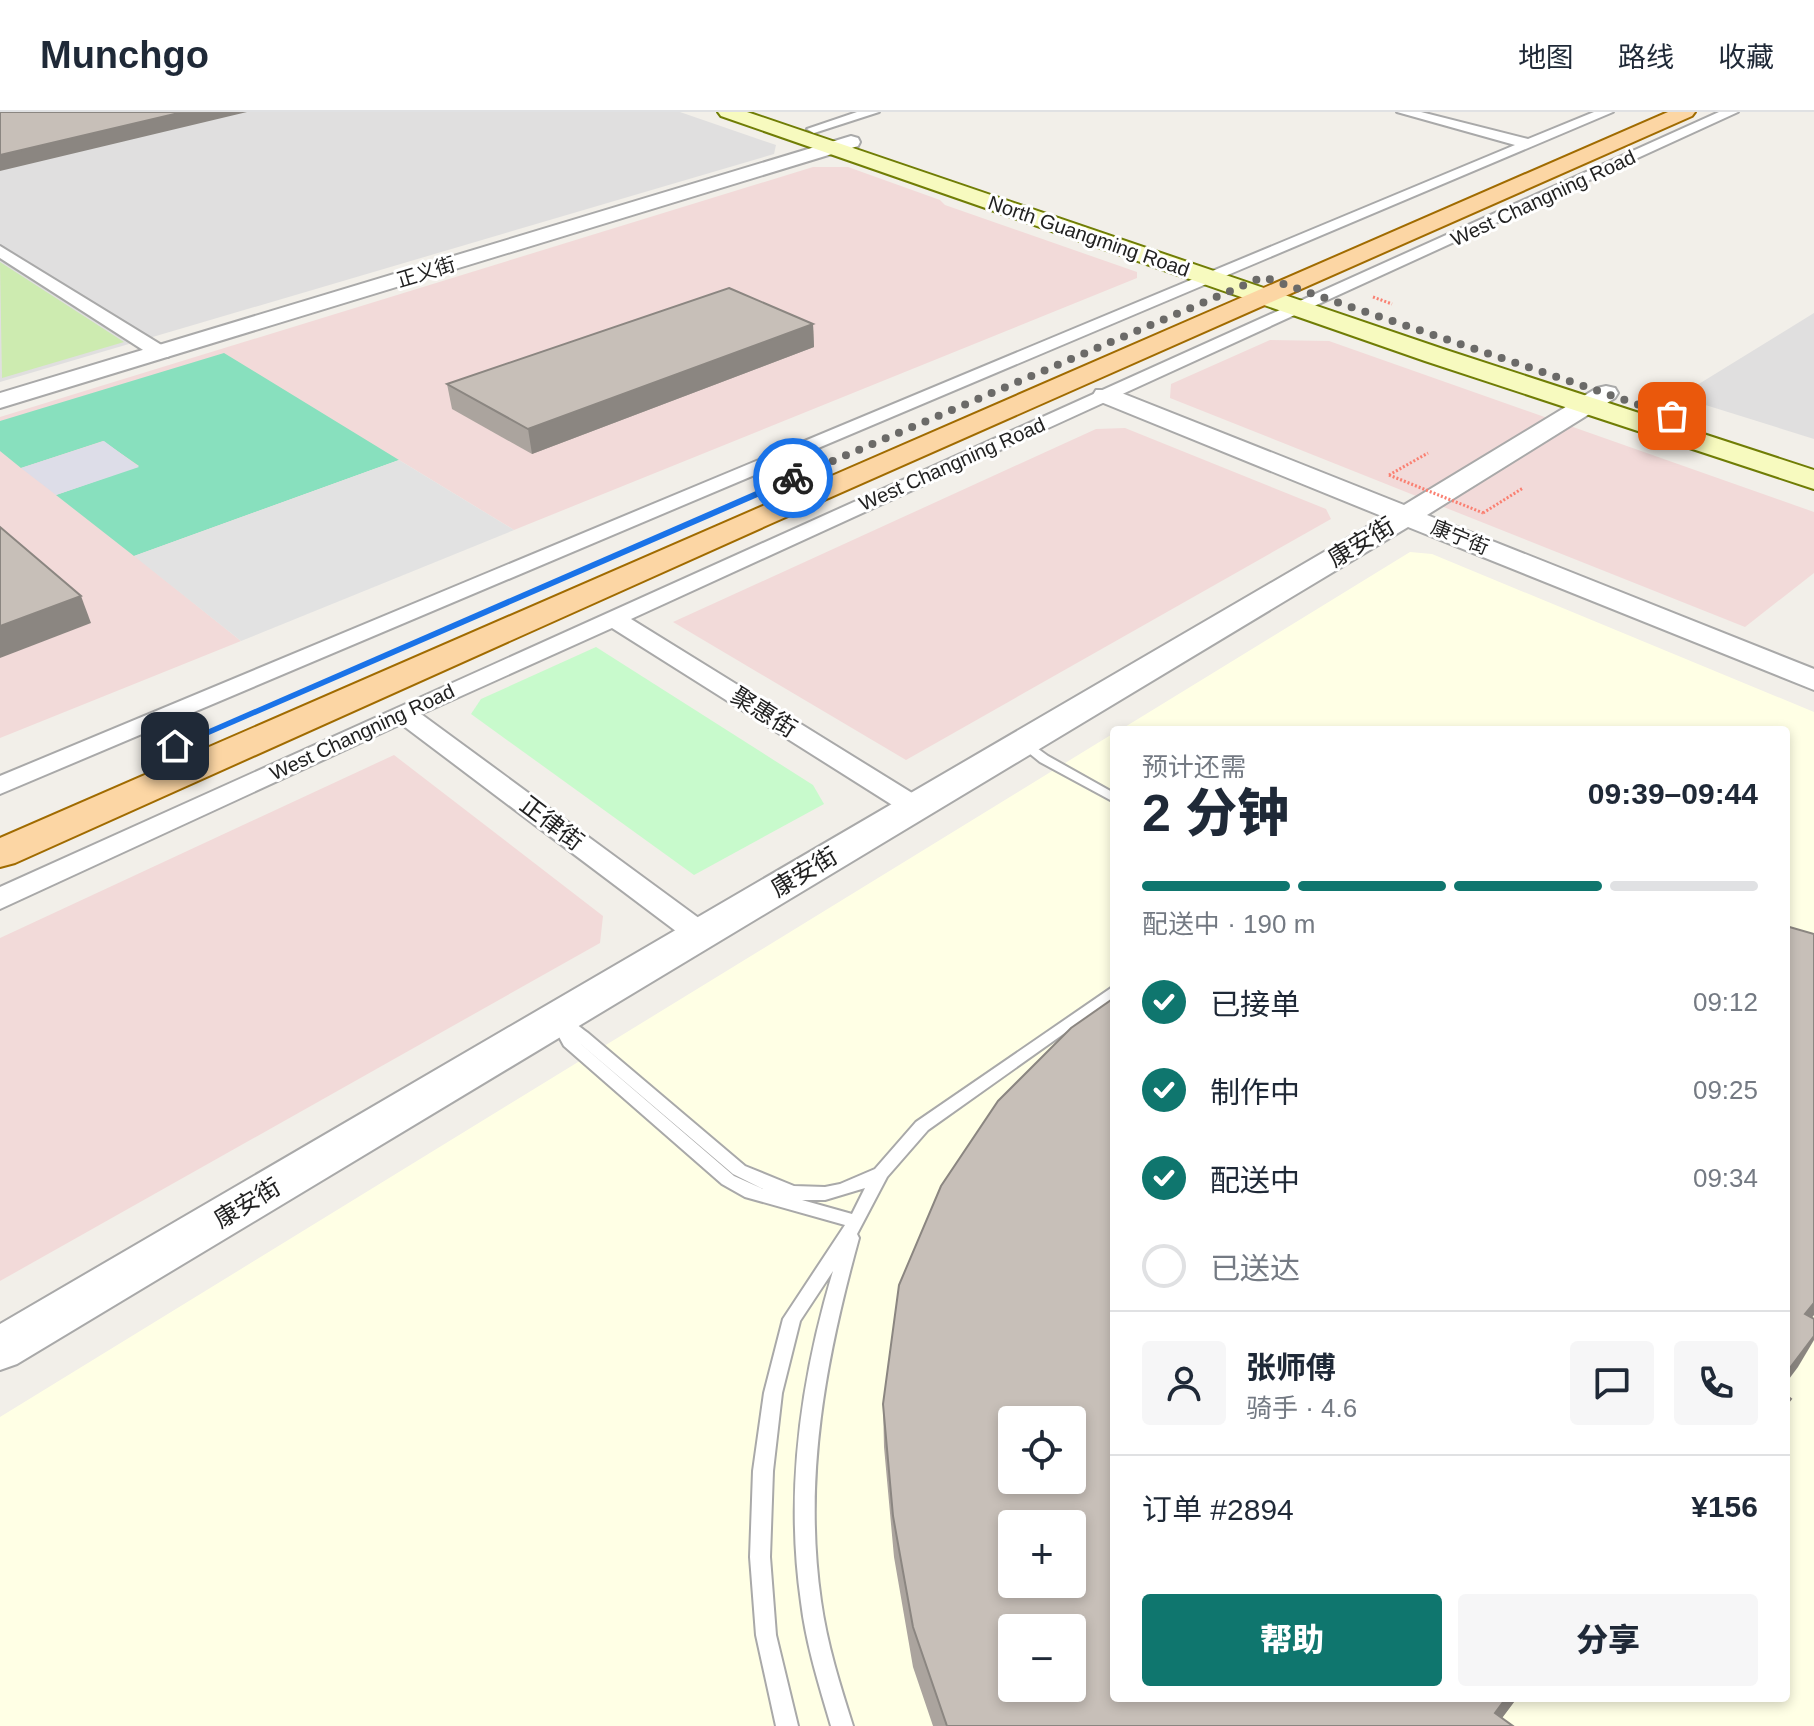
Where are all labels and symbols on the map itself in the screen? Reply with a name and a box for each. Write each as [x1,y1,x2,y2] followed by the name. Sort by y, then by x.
[1447,146,1639,250] street label: West Changning Road
[986,191,1192,281] street label: North Guangming Road
[394,253,458,291] street label: 正义街
[1638,382,1706,450] pin
[856,413,1048,515] street label: West Changning Road
[753,438,833,518] courier
[1323,512,1399,572] street label: 康安街
[1428,516,1492,558] street label: 康宁街
[266,680,458,784] street label: West Changning Road
[726,681,802,743] street label: 聚惠街
[141,712,209,780] pin
[515,791,589,855] street label: 正律街
[766,842,842,902] street label: 康安街
[209,1173,285,1233] street label: 康安街

